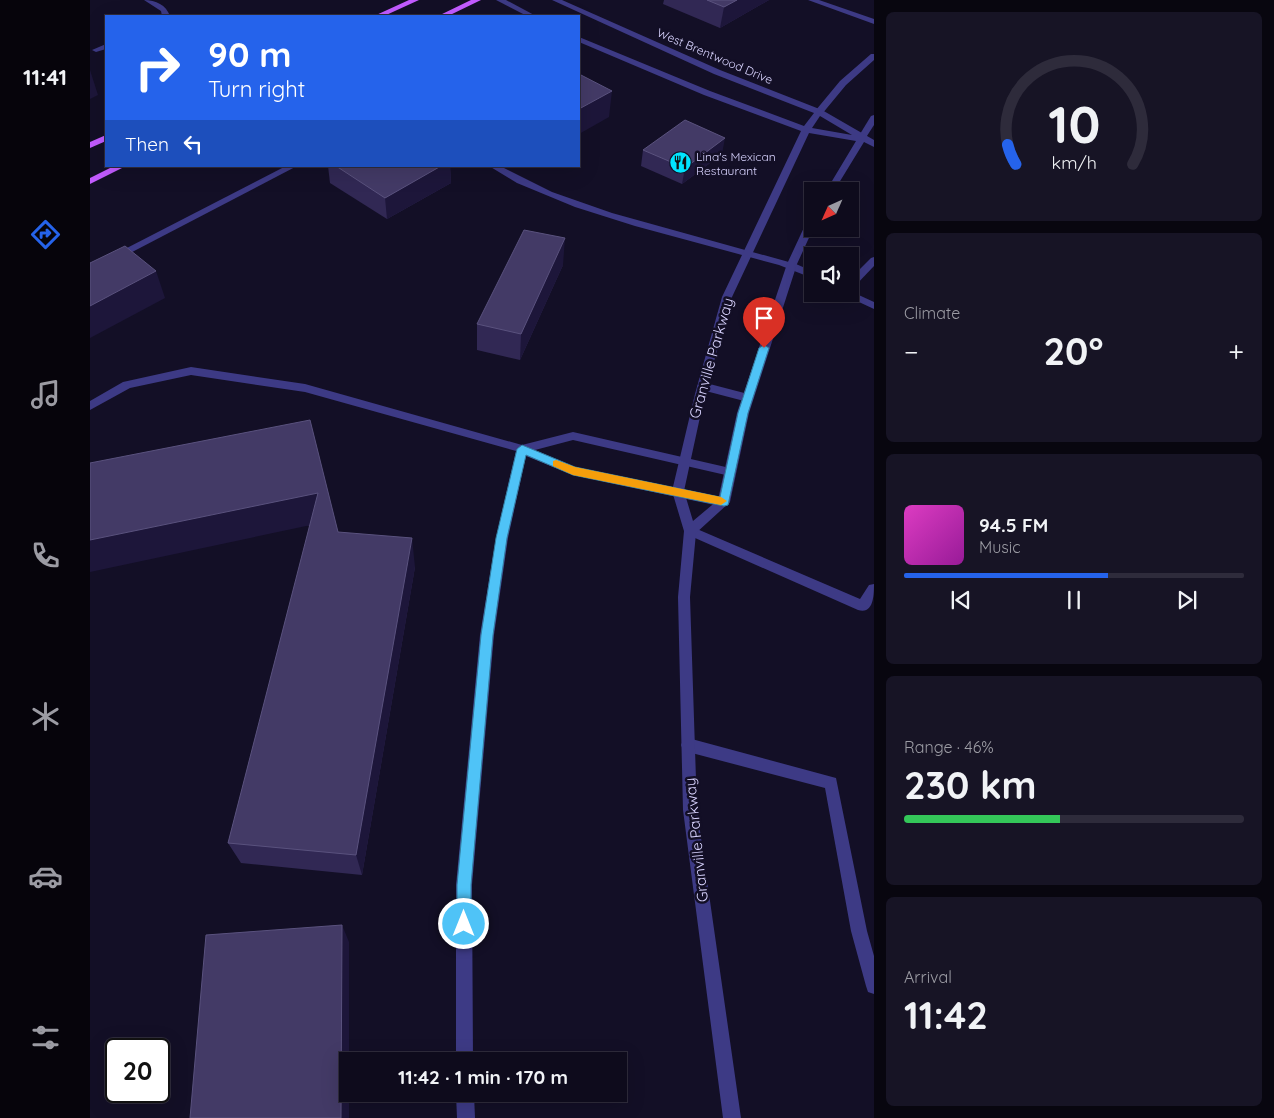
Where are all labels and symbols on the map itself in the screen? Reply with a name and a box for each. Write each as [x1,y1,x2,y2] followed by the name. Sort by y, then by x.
[655,25,775,87] street label: West Brentwood Drive
[696,149,776,178] place label: Lina's Mexican Restaurant
[668,151,692,175] restaurant icon: Lina's Mexican Restaurant
[804,182,859,238] north arrow
[685,295,737,421] street label: Granville Parkway
[743,297,785,348] pin
[680,777,712,903] street label: Granville Parkway
[437,897,489,949] position arrow
[105,1038,170,1103] speed limit sign: 20

